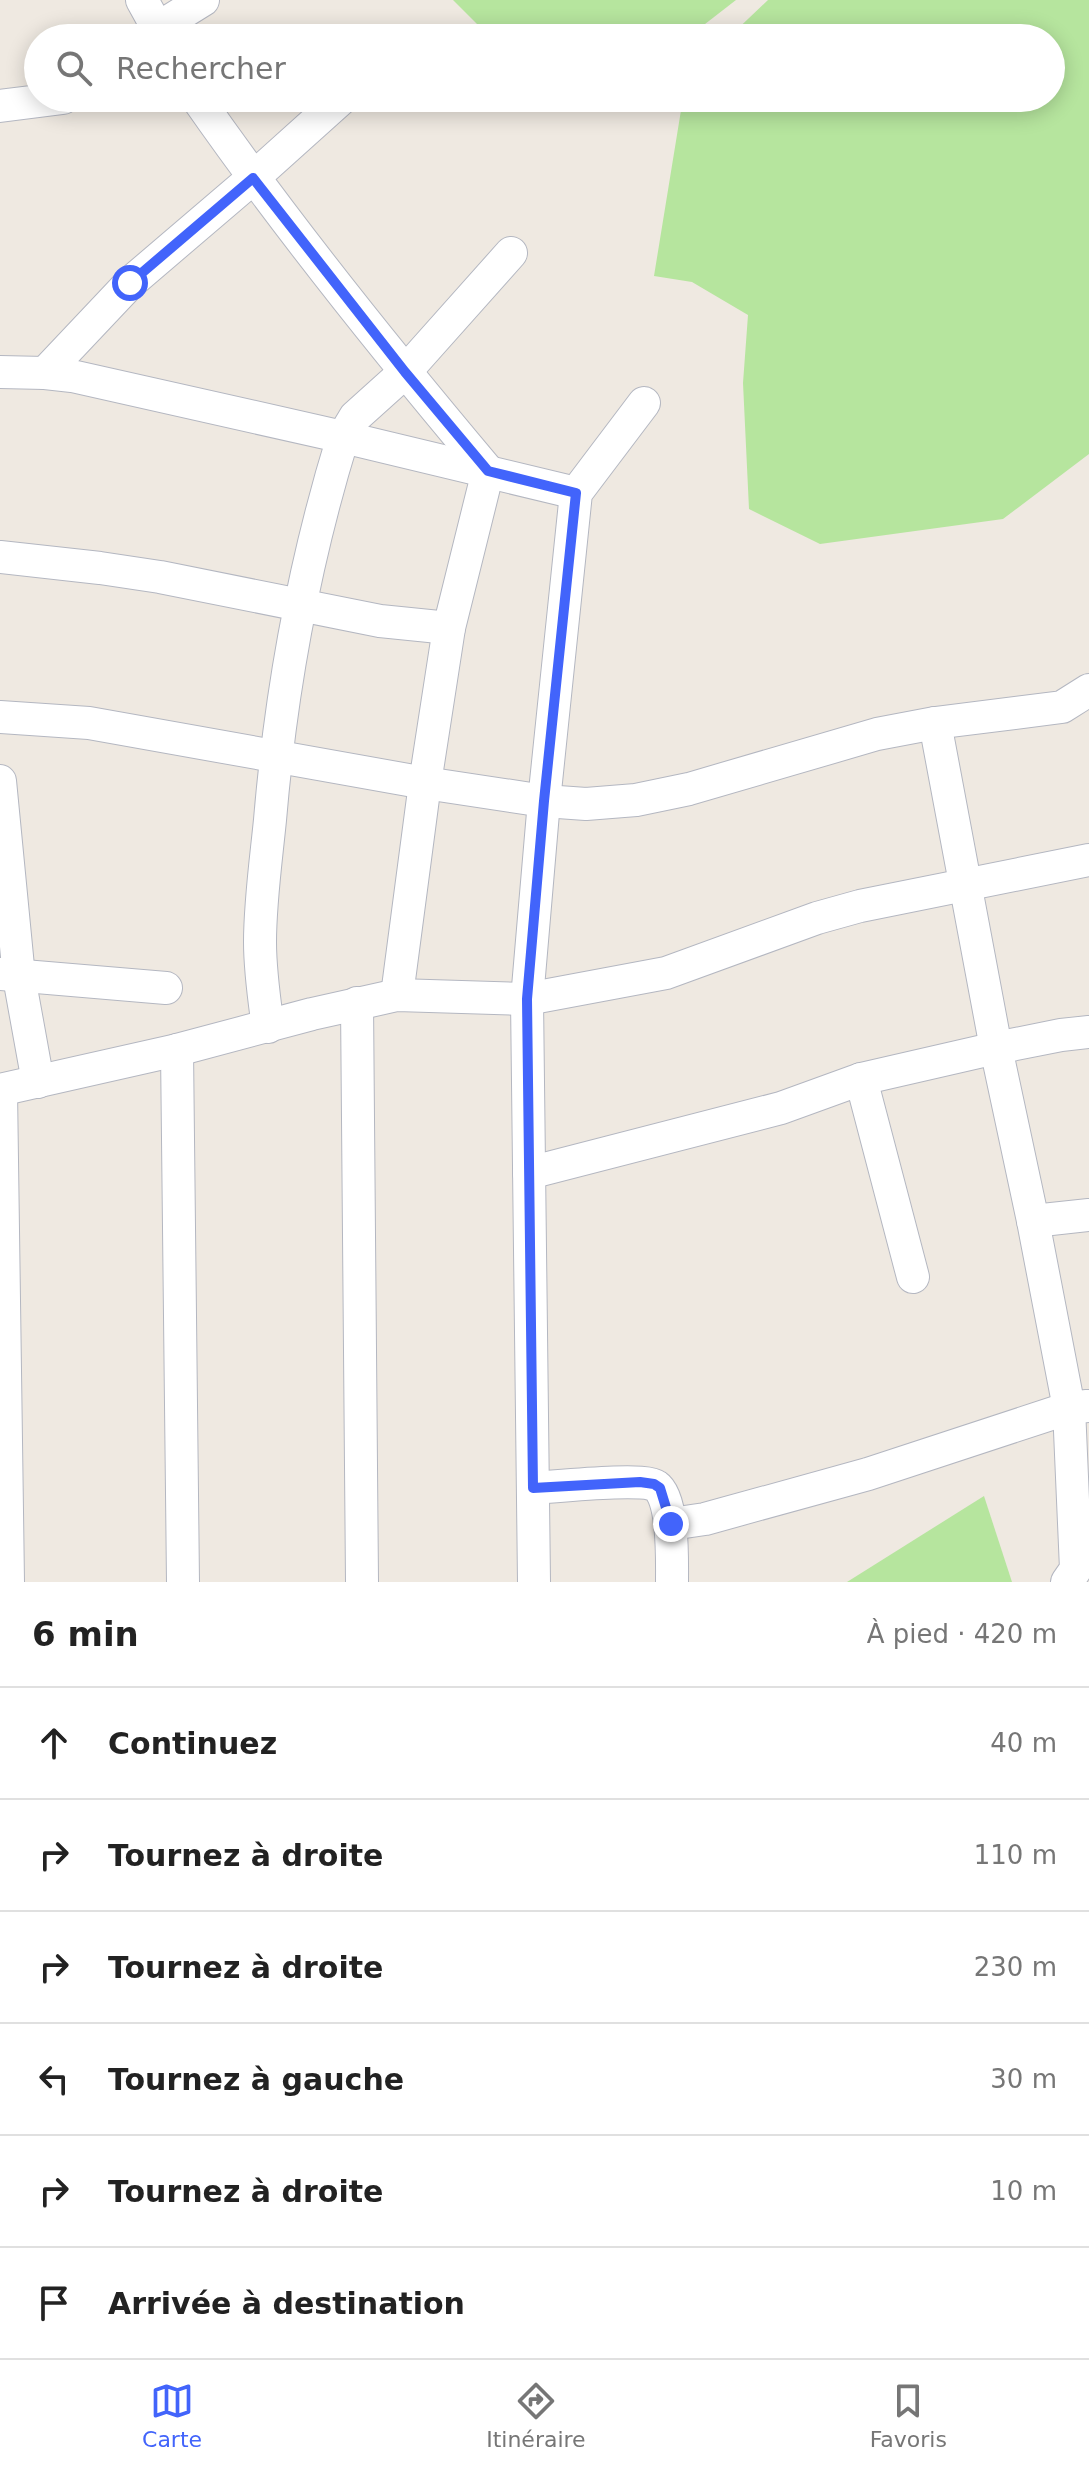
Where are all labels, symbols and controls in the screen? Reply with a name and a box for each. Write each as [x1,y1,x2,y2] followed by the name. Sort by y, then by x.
[24,24,1065,112] search box
[52,46,96,90] icon: search
[116,51,286,86] text: Rechercher
[112,265,148,301] route start
[653,1506,689,1542] route end
[32,1614,139,1654] text: 6 min
[867,1619,1057,1649] text: À pied · 420 m
[32,1721,76,1765] icon: ahead
[108,1726,277,1761] text: Continuez
[990,1728,1057,1758] text: 40 m
[32,1833,76,1877] icon: right
[108,1838,383,1873] text: Tournez à droite
[974,1840,1057,1870] text: 110 m
[32,1945,76,1989] icon: right
[108,1950,383,1985] text: Tournez à droite
[974,1952,1057,1982] text: 230 m
[32,2057,76,2101] icon: left
[108,2062,404,2097] text: Tournez à gauche
[990,2064,1057,2094] text: 30 m
[32,2169,76,2213] icon: right
[108,2174,383,2209] text: Tournez à droite
[990,2176,1057,2206] text: 10 m
[32,2281,76,2325] icon: arrive
[108,2286,465,2321] text: Arrivée à destination
[142,2379,202,2452] tab: Carte
[486,2379,586,2452] tab: Itinéraire
[870,2379,947,2452] tab: Favoris

